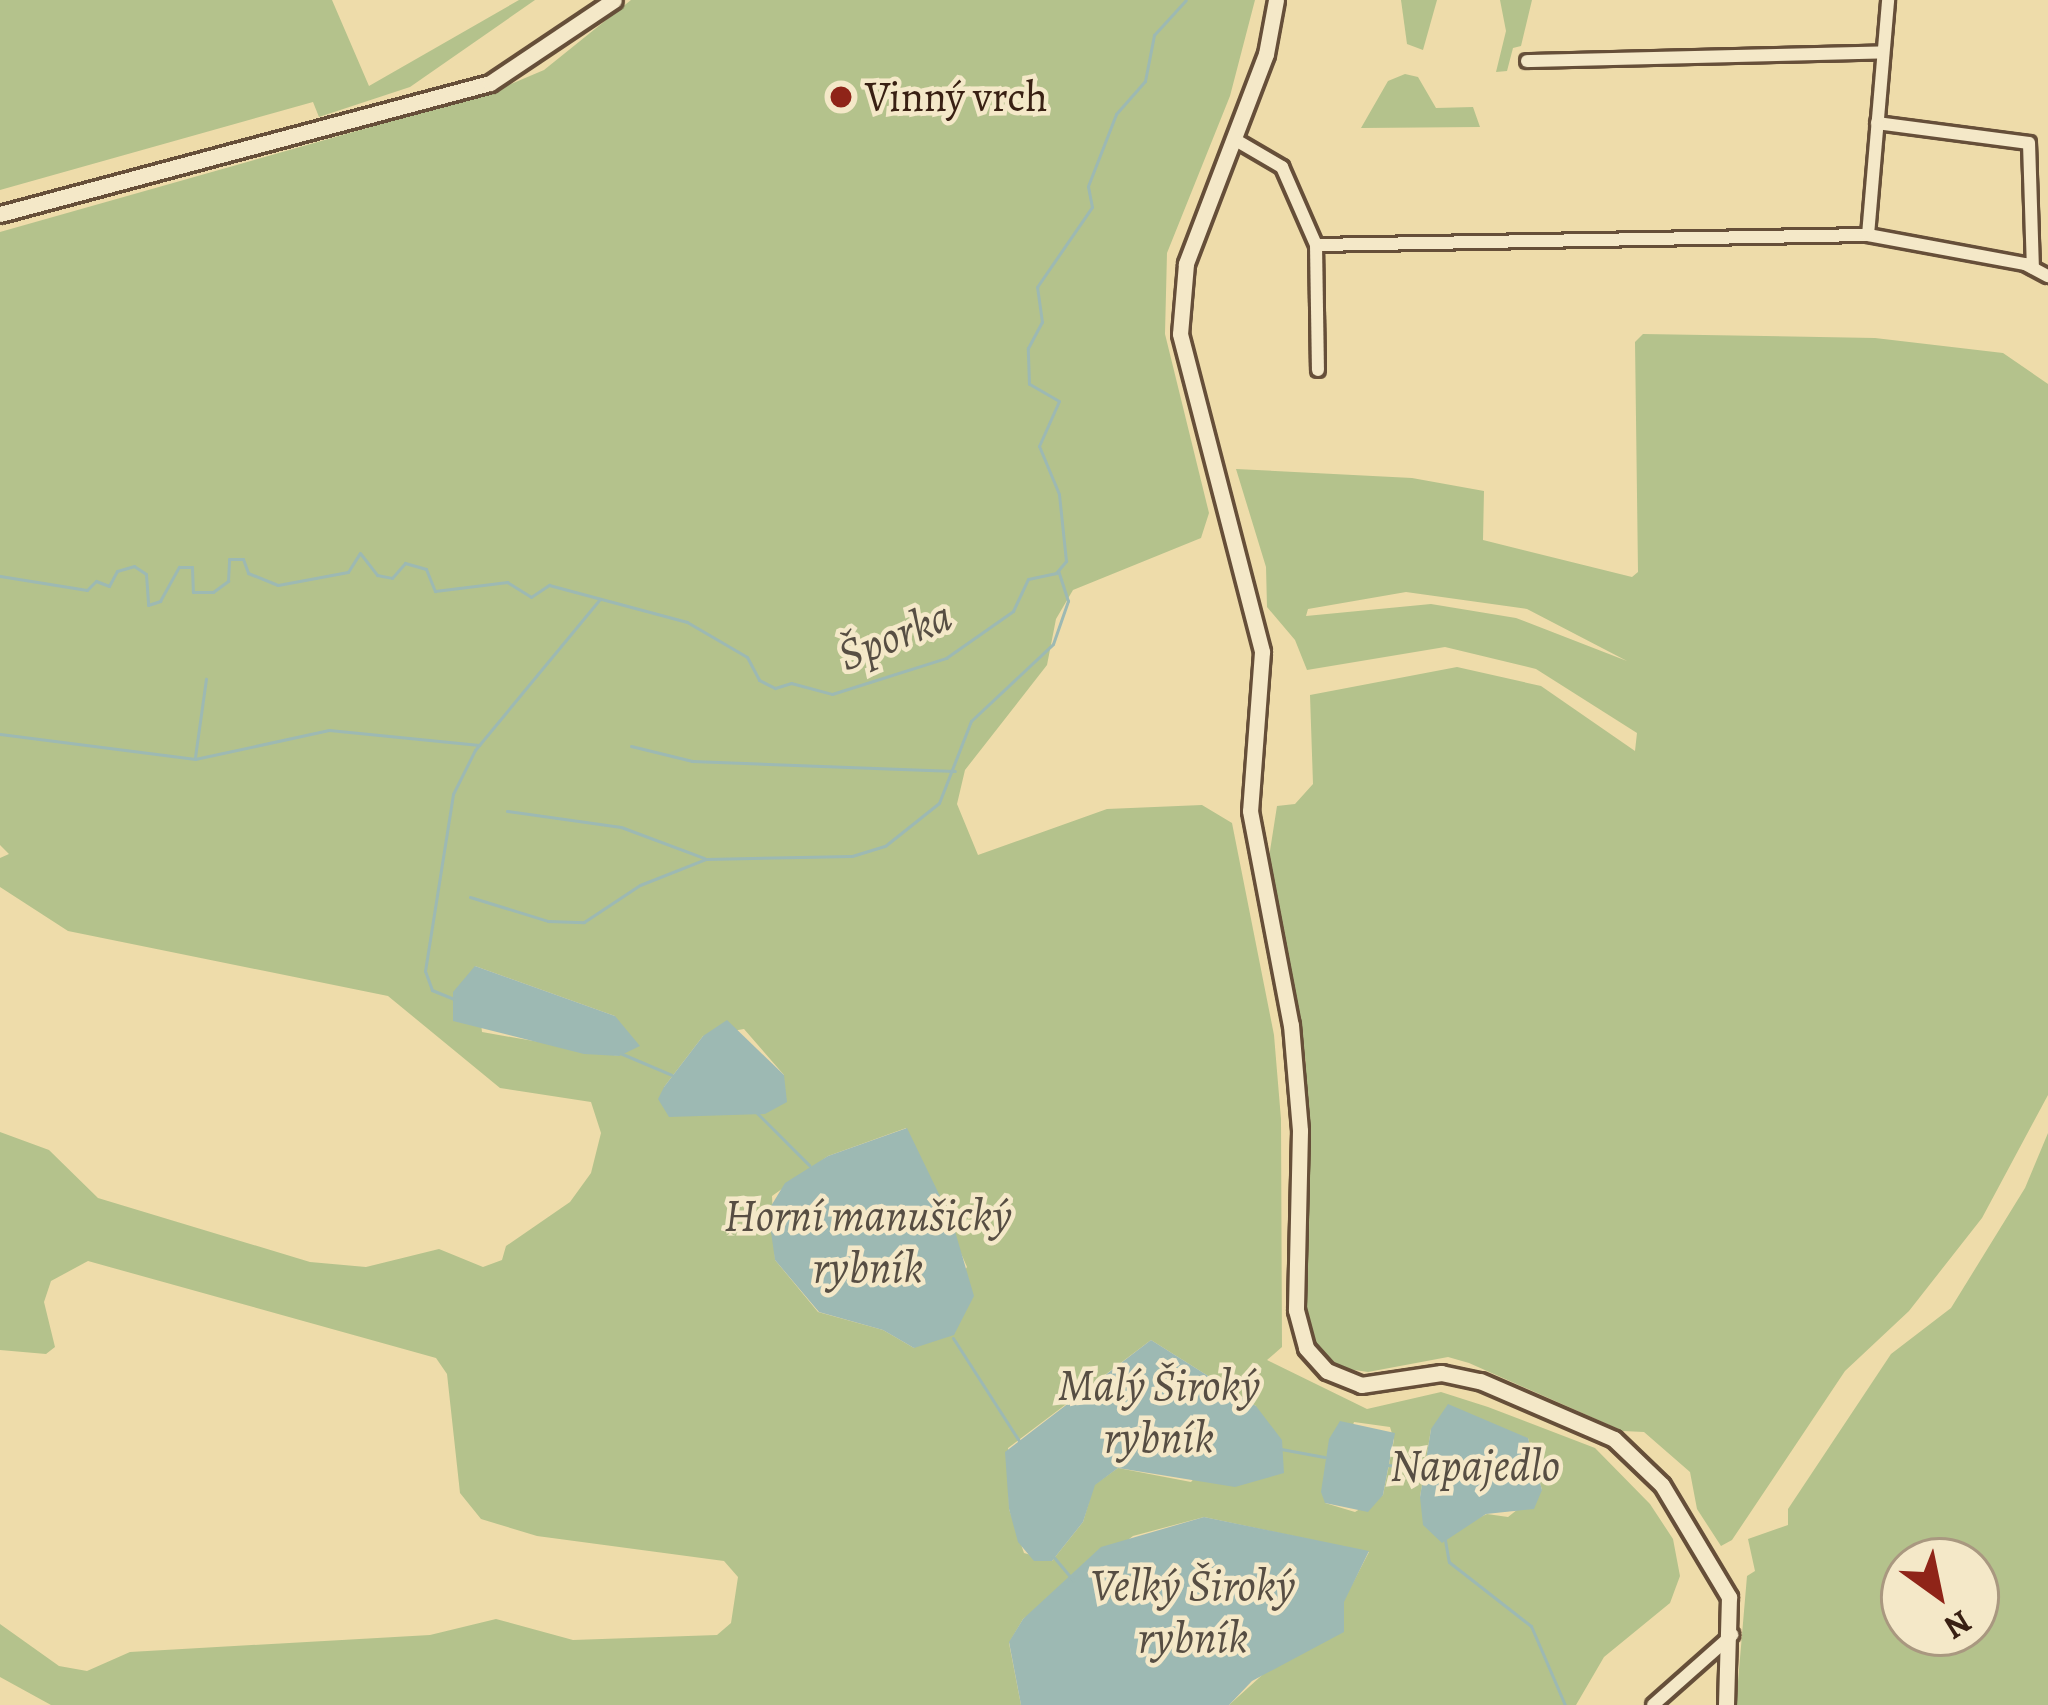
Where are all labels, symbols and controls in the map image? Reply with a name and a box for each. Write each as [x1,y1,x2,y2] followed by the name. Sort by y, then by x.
[865,72,1048,122] place label: Vinný vrch
[828,84,854,110] marker: Vinný vrch
[830,589,960,683] water label: Šporka
[724,1189,1012,1295] water label: Horní manušický rybník
[1058,1359,1260,1465] water label: Malý Široký rybník
[1390,1439,1560,1493] water label: Napajedlo
[1880,1537,2000,1657] north arrow
[1090,1559,1296,1665] water label: Velký Široký rybník
[1936,1600,1981,1651] text: N

